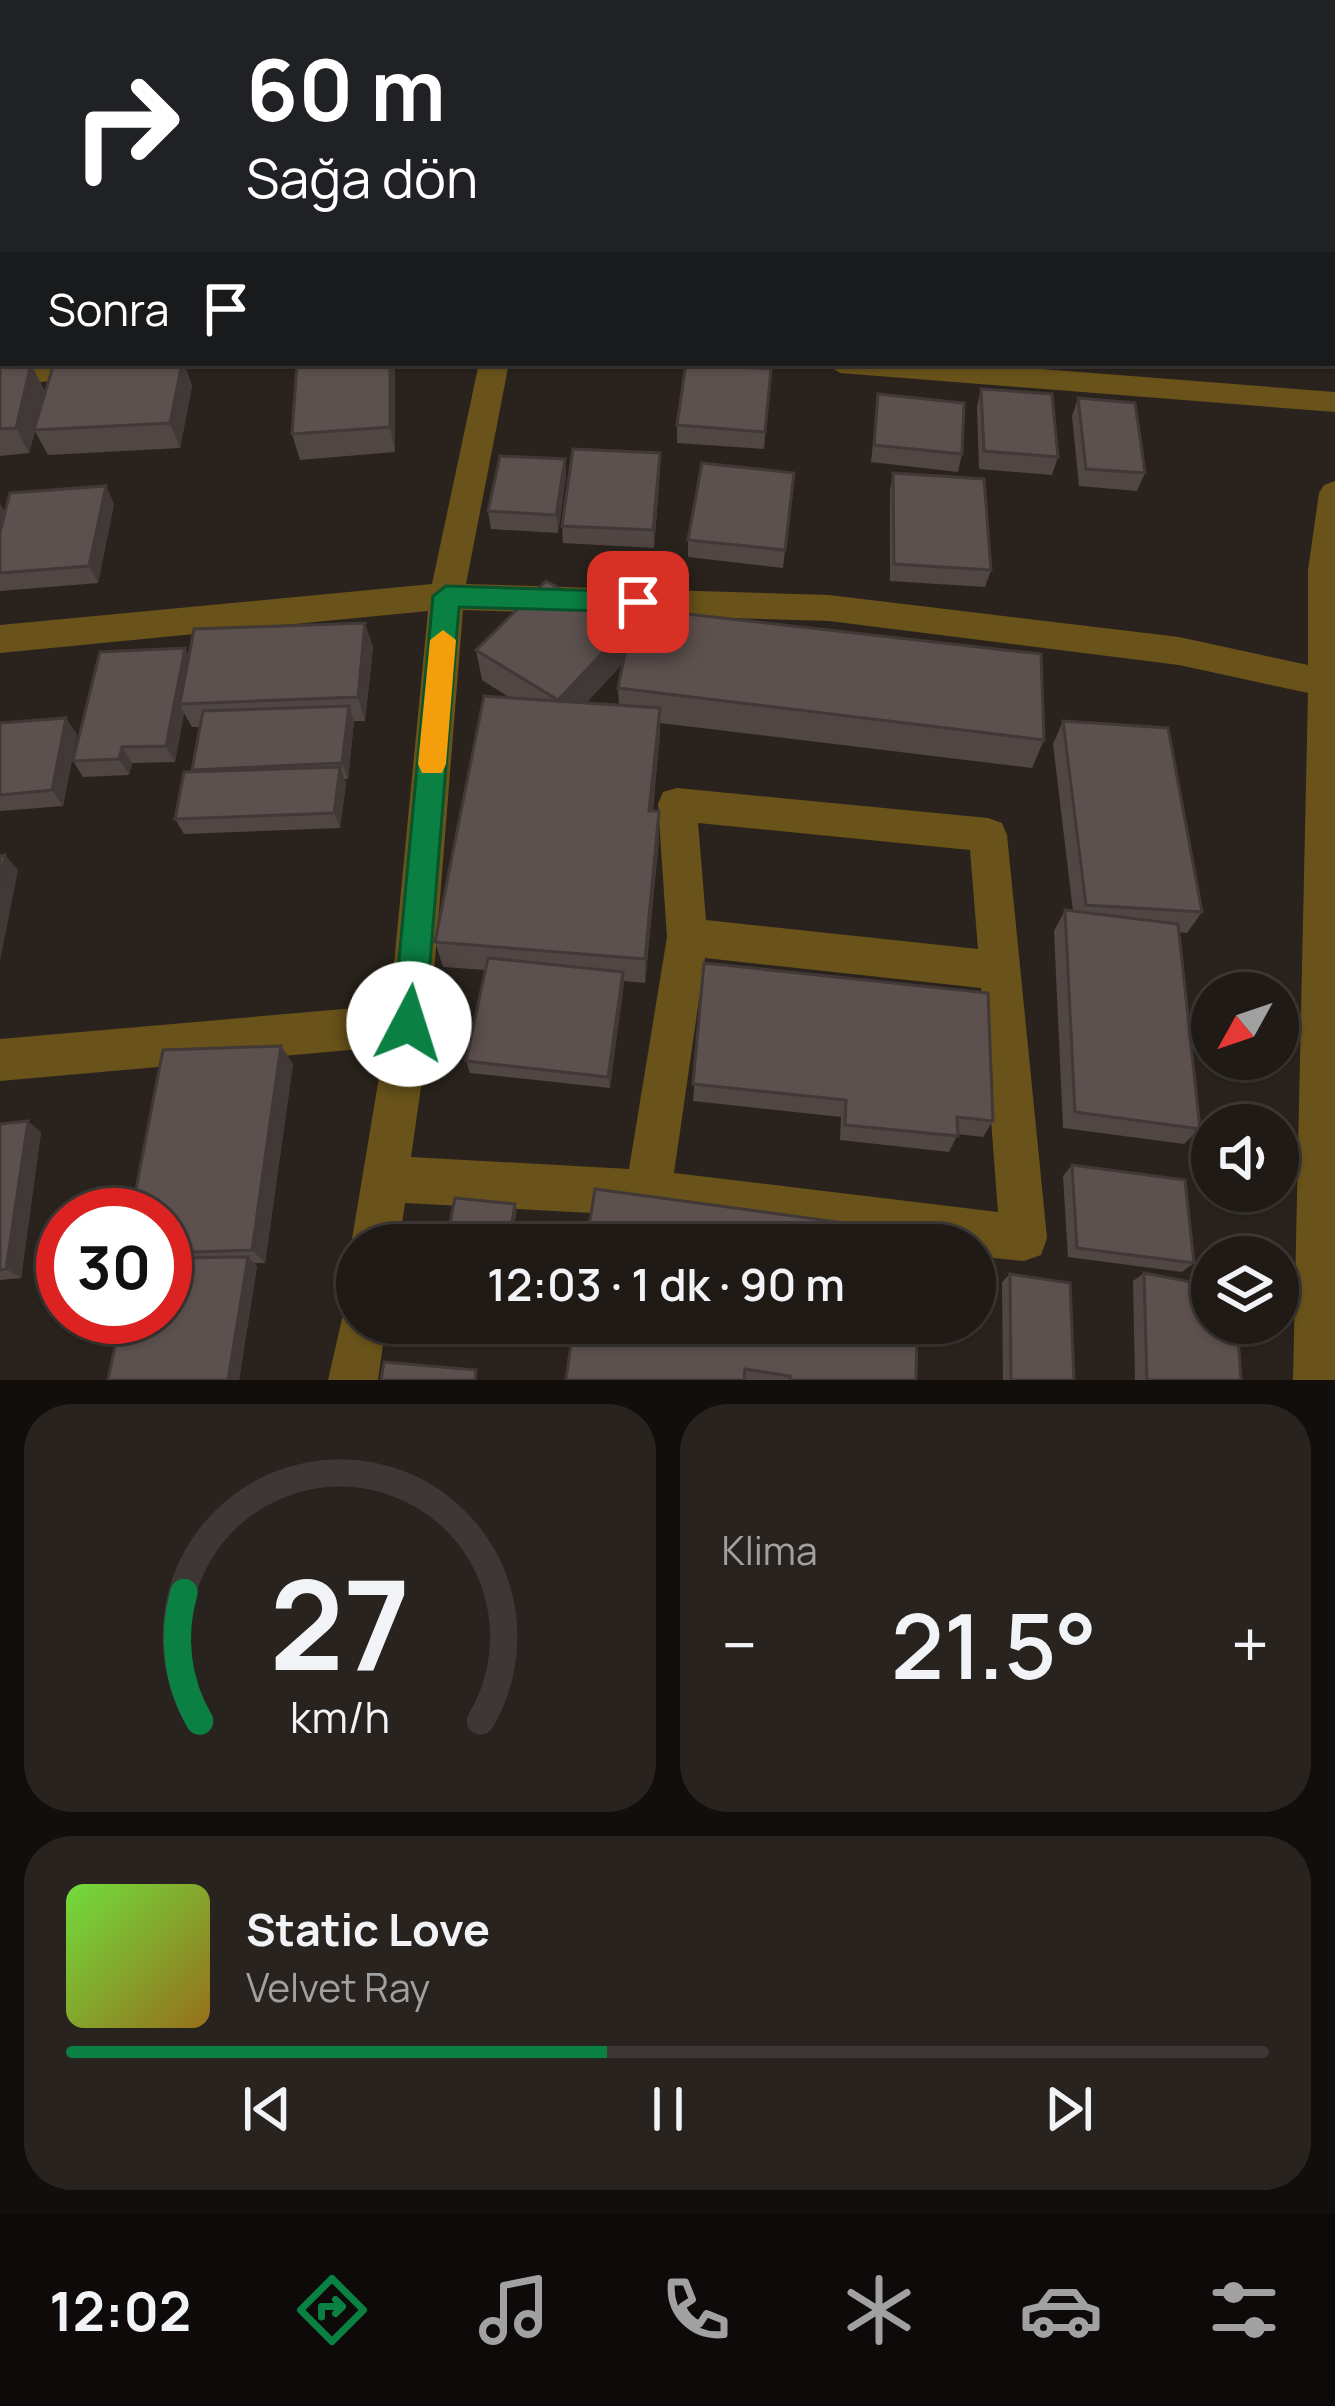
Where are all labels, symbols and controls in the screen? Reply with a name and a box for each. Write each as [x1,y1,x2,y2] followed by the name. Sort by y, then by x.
[246,31,446,146] text: 60 m
[48,48,204,204] icon: right
[246,140,478,214] text: Sağa dön
[193,276,259,342] icon: arrive
[48,278,169,340] text: Sonra
[587,551,689,653] pin
[605,569,671,635] icon: arrive
[346,961,472,1087] position arrow
[1191,972,1299,1080] north arrow
[1191,972,1299,1344] map controls
[1191,1104,1299,1212] button: sound
[36,1188,192,1344] speed limit sign: 30
[1191,1236,1299,1344] button: layers
[487,1253,845,1315] text: 12:03 · 1 dk · 90 m
[722,1523,818,1577] text: Klima
[269,1537,410,1707] text: 27
[891,1583,1097,1706] text: 21.5°
[722,1599,757,1689] text: −
[1231,1599,1269,1689] text: +
[290,1687,390,1746] text: km/h
[246,1898,490,1960] text: Static Love
[246,1960,430,2014] text: Velvet Ray
[234,2076,300,2142] icon: previous
[635,2076,701,2142] icon: pause
[1036,2076,1102,2142] icon: next
[290,2268,374,2352] icon: directions
[472,2268,556,2352] icon: music
[654,2268,738,2352] icon: phone
[837,2268,921,2352] icon: climate
[1019,2268,1103,2352] icon: car
[1202,2268,1286,2352] icon: filters
[49,2273,191,2347] text: 12:02

